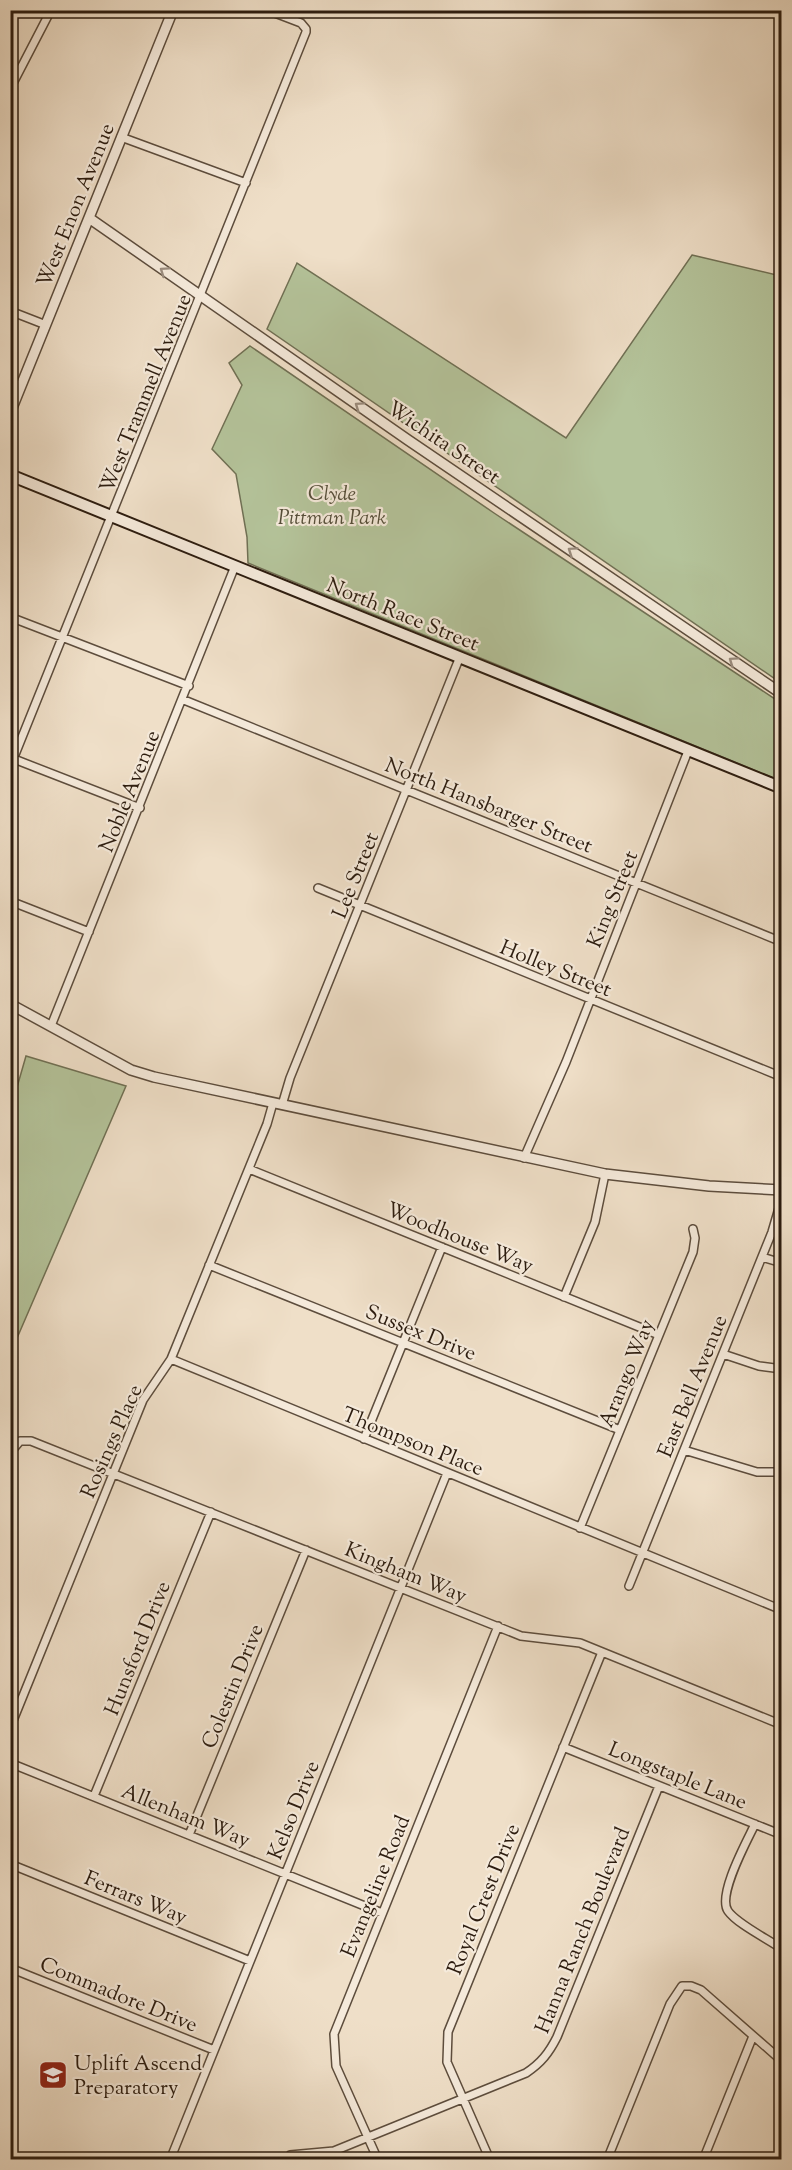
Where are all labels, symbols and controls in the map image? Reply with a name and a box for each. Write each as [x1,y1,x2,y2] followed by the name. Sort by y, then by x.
[30,119,123,292] street label: West Enon Avenue
[160,267,171,278] one-way arrow
[93,290,200,498] street label: West Trammell Avenue
[380,395,506,493] street label: Wichita Street
[355,402,366,413] one-way arrow
[278,480,387,534] park label: Clyde Pittman Park
[568,547,579,558] one-way arrow
[321,572,483,660] street label: North Race Street
[729,657,740,668] one-way arrow
[93,726,169,857] street label: Noble Avenue
[380,751,597,862] street label: North Hansbarger Street
[326,828,388,924] street label: Lee Street
[581,847,647,953] street label: King Street
[495,934,616,1006] street label: Holley Street
[381,1196,538,1282] street label: Woodhouse Way
[360,1298,480,1370] street label: Sussex Drive
[652,1311,736,1463] street label: East Bell Avenue
[593,1315,663,1432] street label: Arango Way
[74,1380,151,1504] street label: Rosings Place
[337,1401,487,1485] street label: Thompson Place
[340,1536,471,1612] street label: Kingham Way
[98,1577,179,1720] street label: Hunsford Drive
[195,1620,272,1754] street label: Colestin Drive
[603,1735,751,1818] street label: Longstaple Lane
[261,1757,328,1865] street label: Kelso Drive
[116,1777,255,1857] street label: Allenham Way
[335,1811,419,1962] street label: Evangeline Road
[441,1820,529,1980] street label: Royal Crest Drive
[529,1823,639,2039] street label: Hanna Ranch Boulevard
[79,1865,192,1933] street label: Ferrars Way
[35,1951,202,2041] street label: Commadore Drive
[74,2050,202,2104] place label: Uplift Ascend Preparatory
[37,2059,69,2091] school or university icon: Uplift Ascend Preparatory

